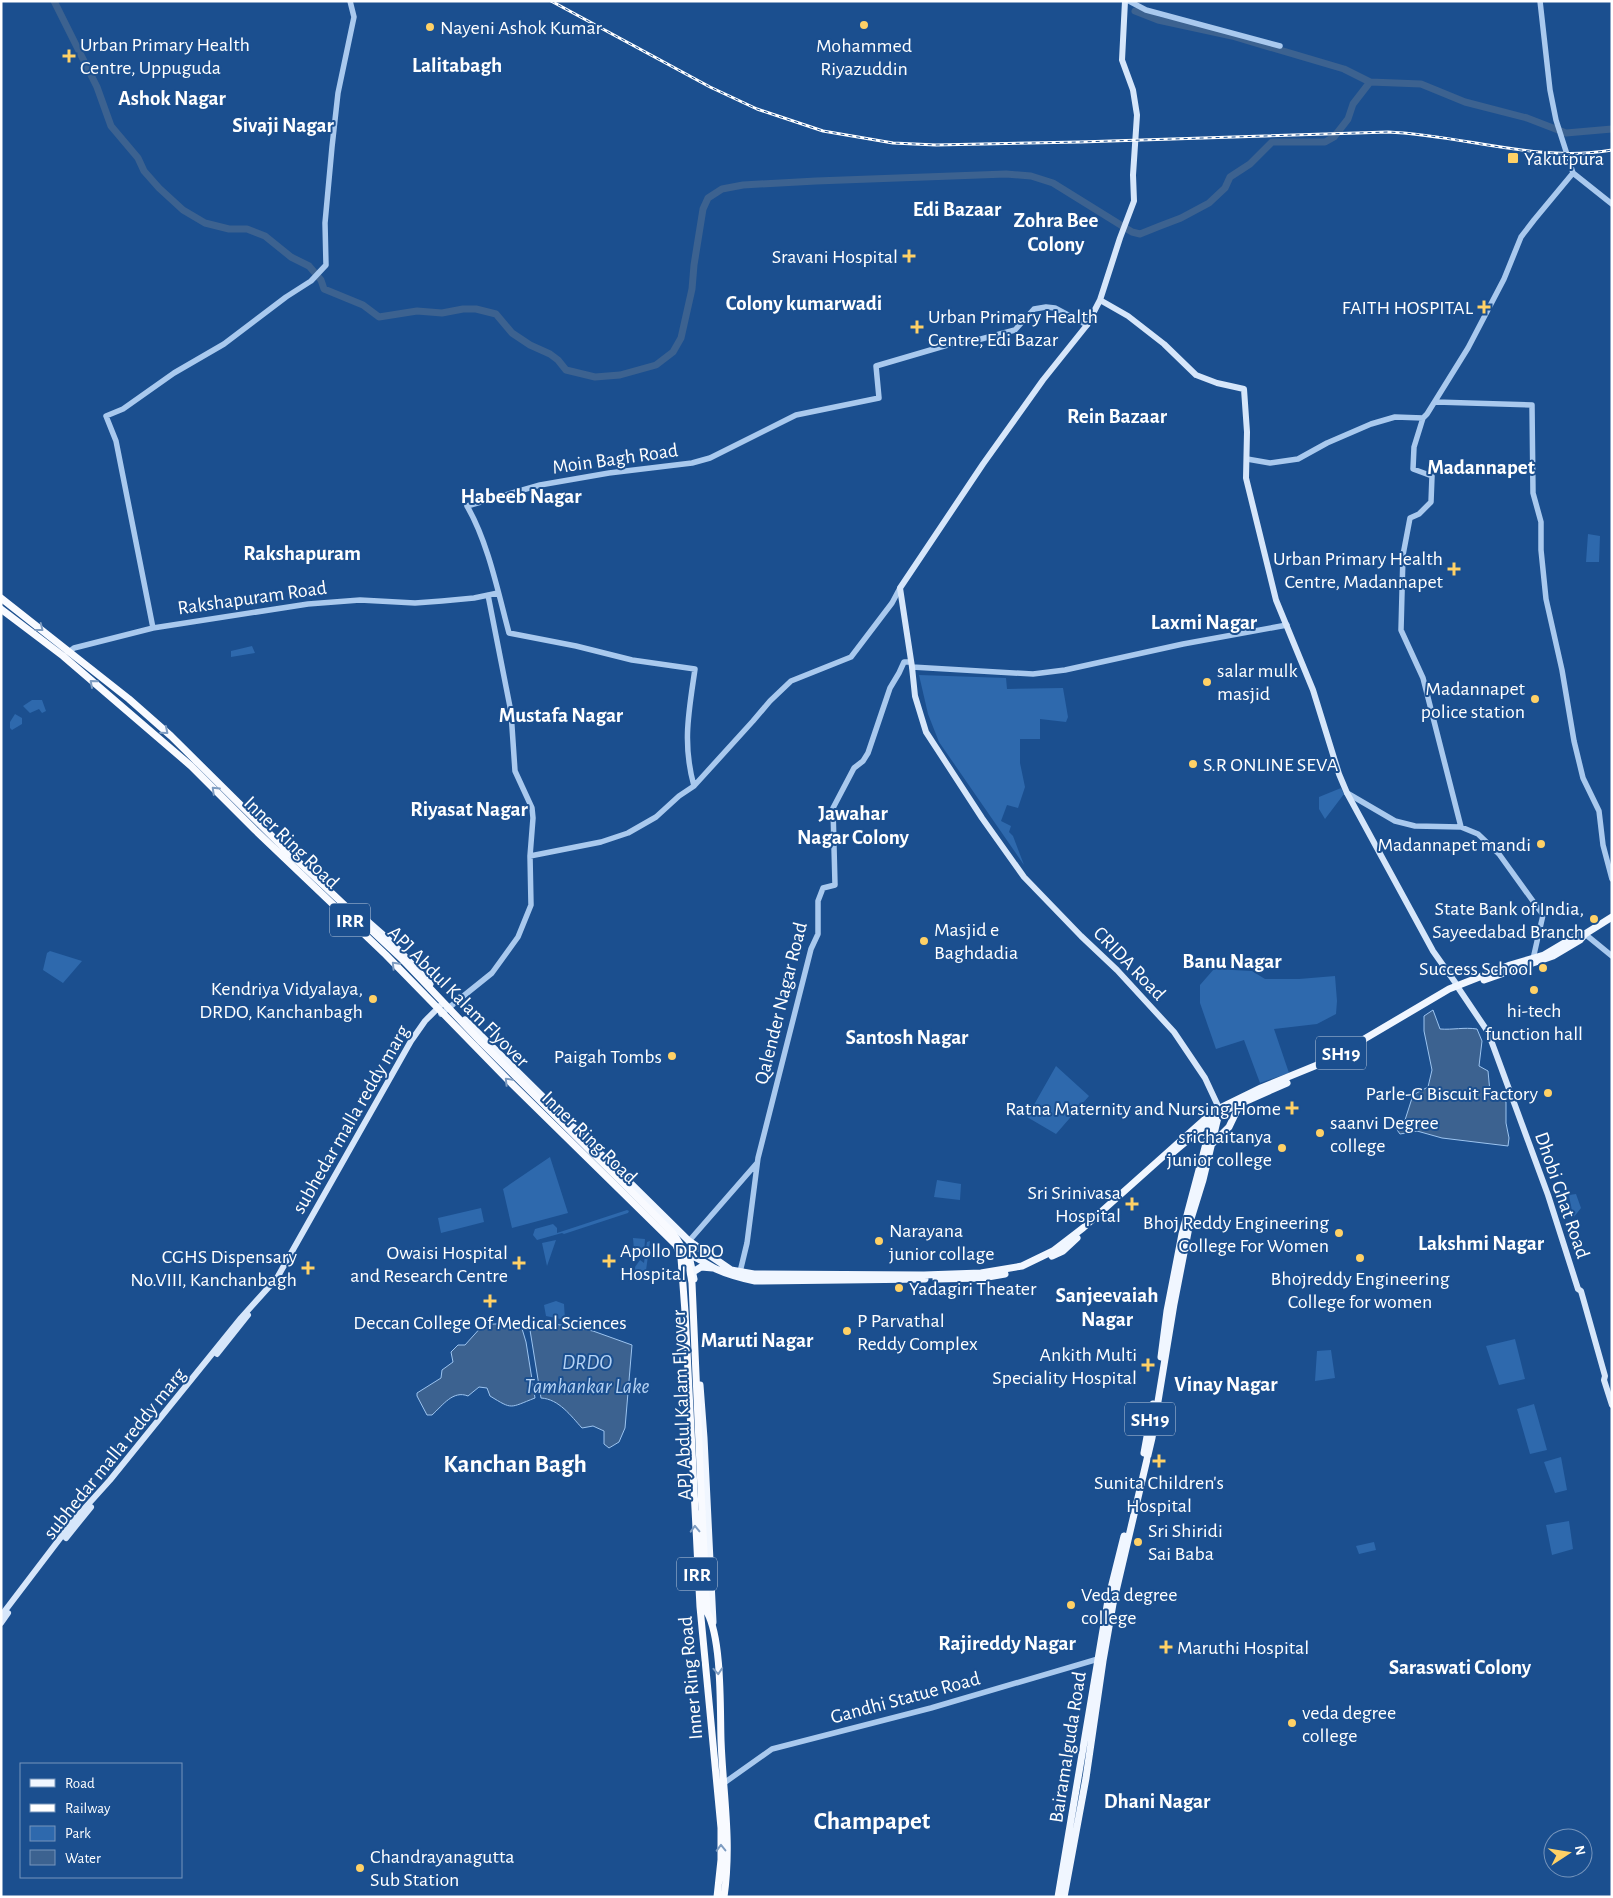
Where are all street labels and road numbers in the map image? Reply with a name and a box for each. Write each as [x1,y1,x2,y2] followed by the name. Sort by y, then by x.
[551,440,679,478] street label: Moin Bagh Road
[176,578,328,618] street label: Rakshapuram Road
[240,793,343,893] street label: Inner Ring Road
[330,904,370,936] road number: IRR
[751,920,811,1086] street label: Qalender Nagar Road
[384,922,533,1072] street label: APJ Abdul Kalam Flyover
[1089,923,1169,1005] street label: CRIDA Road
[289,1022,413,1217] street label: subhedar malla reddy marg
[1316,1036,1366,1070] road number: SH19
[538,1088,641,1188] street label: Inner Ring Road
[1531,1129,1593,1261] street label: Dhobi Ghat Road
[669,1309,695,1501] street label: APJ Abdul Kalam Flyover
[40,1364,190,1543] street label: subhedar malla reddy marg
[1125,1402,1175,1436] road number: SH19
[677,1558,717,1590] road number: IRR
[676,1615,706,1740] street label: Inner Ring Road
[828,1668,982,1728] street label: Gandhi Statue Road
[1046,1670,1090,1824] street label: Bairamalguda Road

